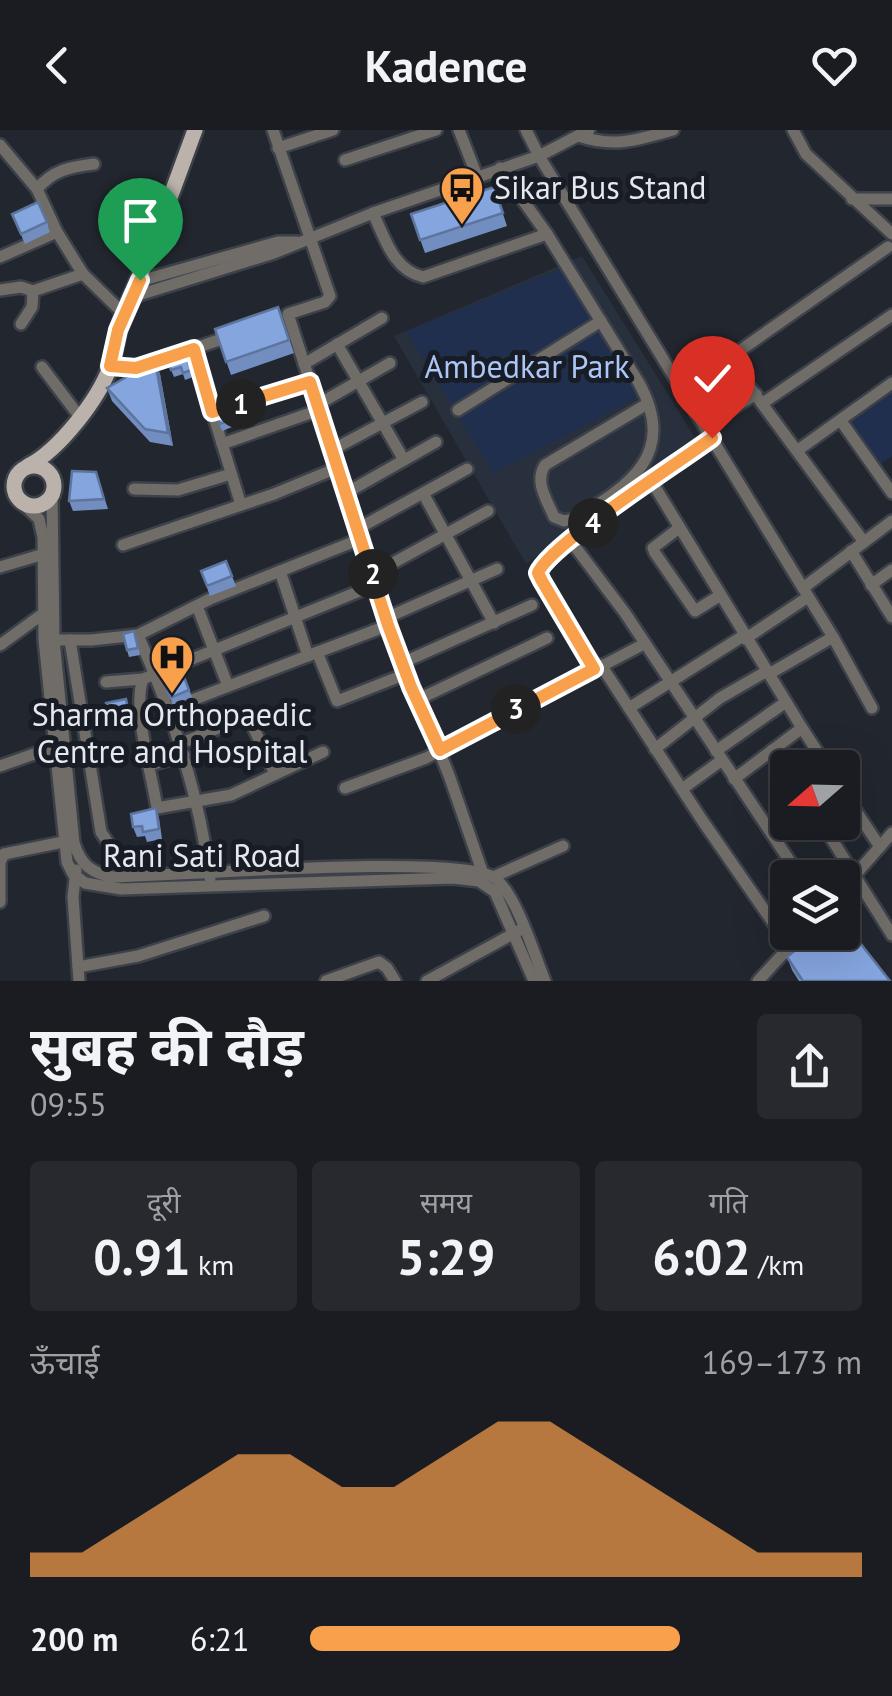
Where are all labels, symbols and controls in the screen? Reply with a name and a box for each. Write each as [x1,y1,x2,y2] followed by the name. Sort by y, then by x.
[365,36,527,94] text: Kadence
[30,38,85,93] icon: back
[807,38,862,93] icon: heart
[439,165,485,226] bus stop icon: Sikar Bus Stand
[494,166,707,208] place label: Sikar Bus Stand
[98,178,183,281] pin
[113,193,168,248] icon: arrive
[670,336,755,439] pin
[425,345,630,387] park label: Ambedkar Park
[685,351,740,406] icon: check
[216,379,266,429] pin: 1
[233,385,249,422] text: 1
[568,498,618,548] pin: 4
[585,504,601,541] text: 4
[348,549,398,599] pin: 2
[365,555,381,592] text: 2
[149,634,195,695] hospital icon: Sharma Orthopaedic Centre and Hospital
[491,684,541,734] pin: 3
[508,690,524,727] text: 3
[32,693,312,772] place label: Sharma Orthopaedic Centre and Hospital
[770,750,860,840] north arrow
[770,750,860,950] map controls
[103,834,301,876] street label: Rani Sati Road
[770,860,860,950] button: layers
[30,1010,304,1081] text: सुबह की दौड़
[757,1014,862,1119] button: share
[30,1083,107,1125] text: 09:55
[147,1184,180,1221] text: दूरी
[420,1184,472,1221] text: समय
[709,1184,748,1221] text: गति
[93,1224,191,1289] text: 0.91
[397,1224,495,1289] text: 5:29
[652,1224,751,1289] text: 6:02
[191,1246,234,1283] text: km
[751,1246,804,1283] text: /km
[30,1341,99,1383] text: ऊँचाई
[702,1341,862,1383] text: 169–173 m
[30,1618,118,1660] text: 200 m
[190,1618,249,1660] text: 6:21

